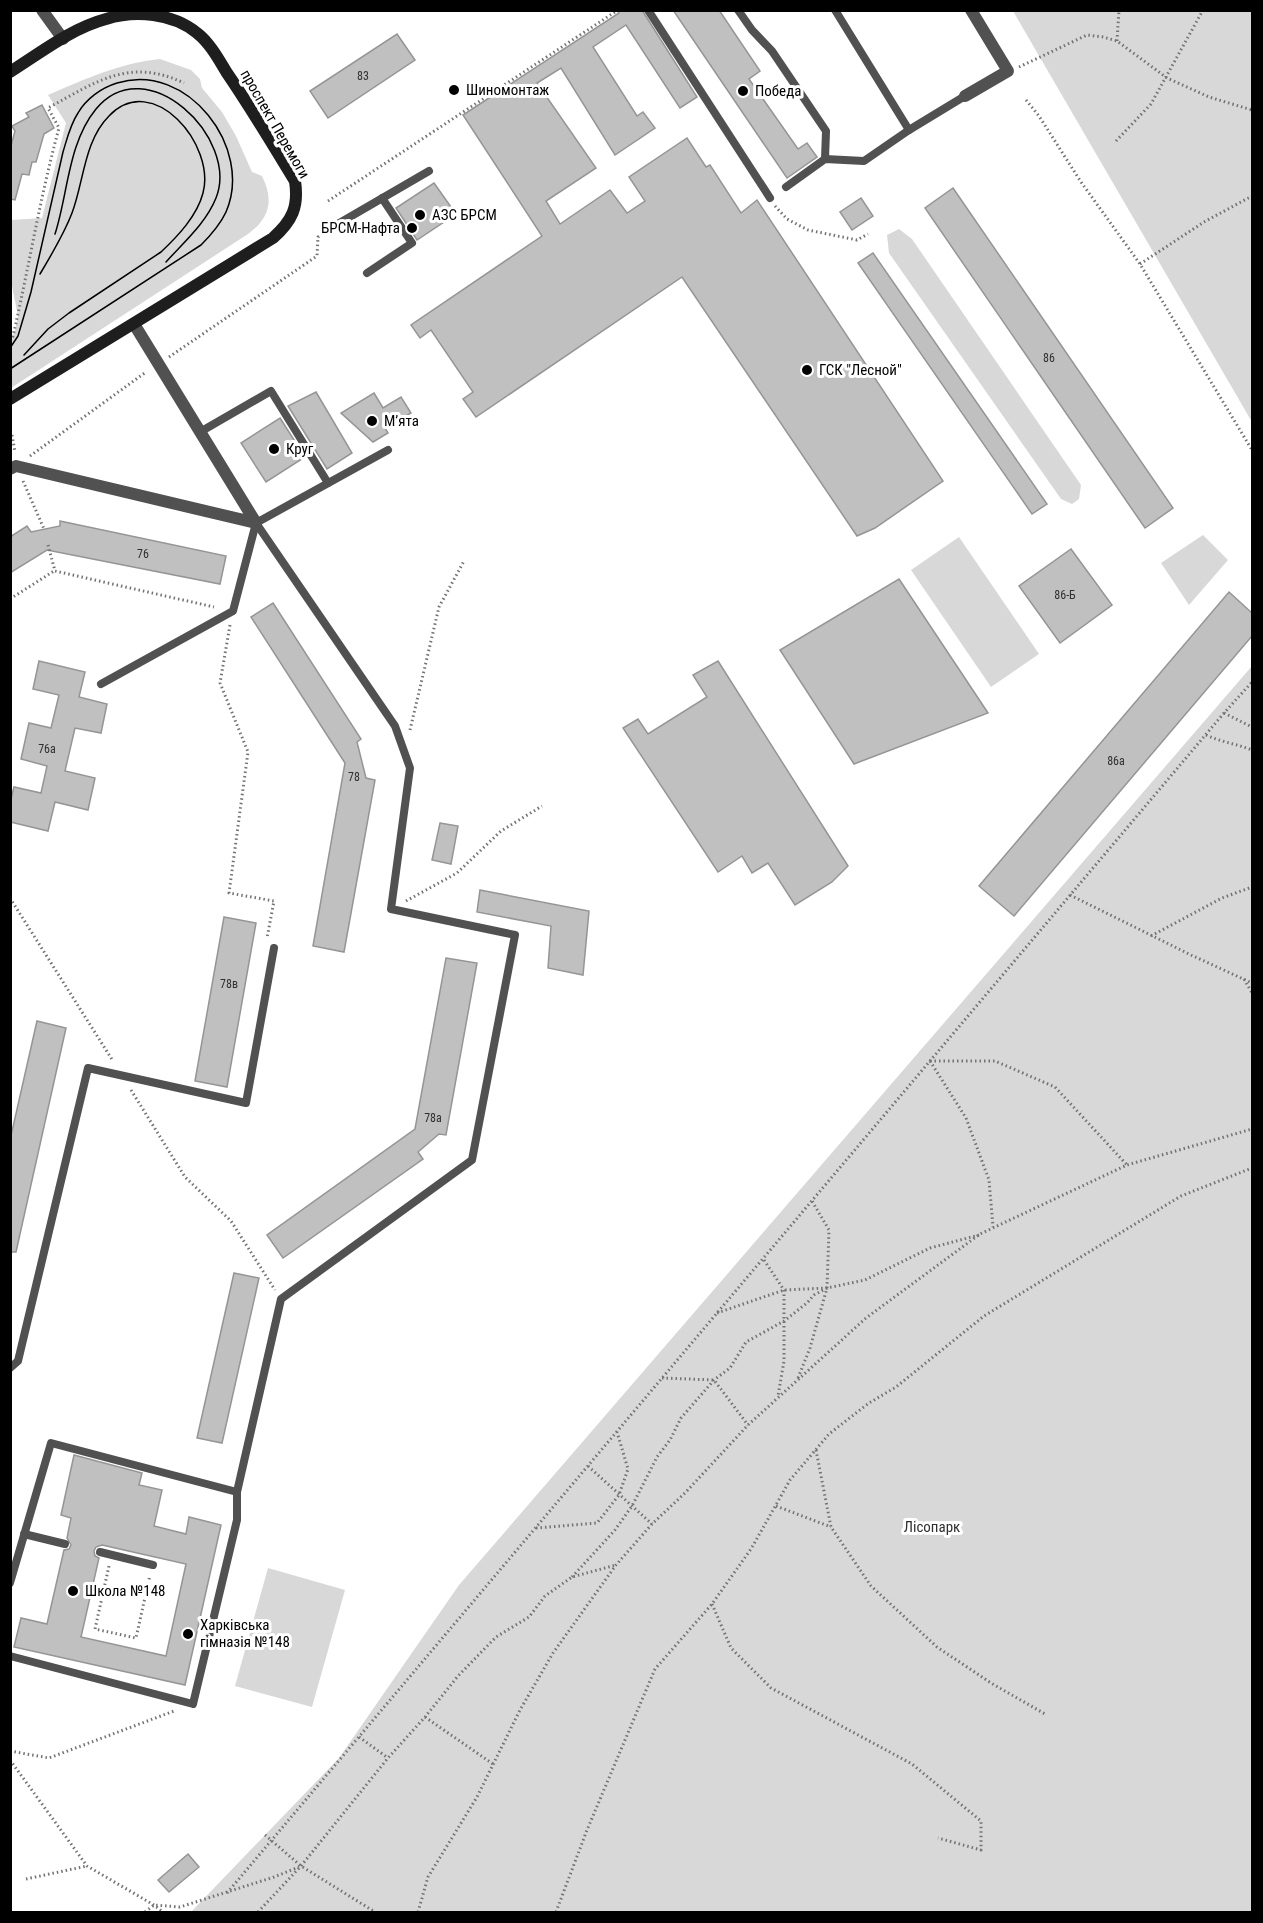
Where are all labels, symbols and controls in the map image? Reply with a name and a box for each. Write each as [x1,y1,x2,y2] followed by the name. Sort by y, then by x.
[237,66,313,182] street label: проспект Перемоги
[357,69,369,83] house number: 83
[466,81,549,99] place label: Шиномонтаж
[755,82,801,100] place label: Победа
[447,83,461,97] marker: Шиномонтаж
[736,84,750,98] marker: Победа
[432,206,497,224] place label: АЗС БРСМ
[413,208,427,222] marker: АЗС БРСМ
[321,219,400,237] place label: БРСМ-Hафта
[405,221,419,235] marker: БРСМ-Hафта
[1043,351,1055,365] house number: 86
[819,361,902,379] place label: ГСК "Лесной"
[800,363,814,377] marker: ГСК "Лесной"
[384,412,419,430] place label: Мʼята
[365,414,379,428] marker: Мʼята
[286,440,314,458] place label: Круг
[267,442,281,456] marker: Круг
[137,547,149,561] house number: 76
[1054,588,1076,602] house number: 86-Б
[38,742,56,756] house number: 76а
[1107,754,1125,768] house number: 86а
[348,770,360,784] house number: 78
[220,977,238,991] house number: 78в
[424,1111,442,1125] house number: 78а
[904,1518,960,1536] park label: Лісопарк
[85,1582,165,1600] place label: Школа №148
[66,1584,80,1598] marker: Школа №148
[200,1616,290,1651] place label: Харківська гімназія №148
[181,1627,195,1641] marker: Харківська гімназія №148

